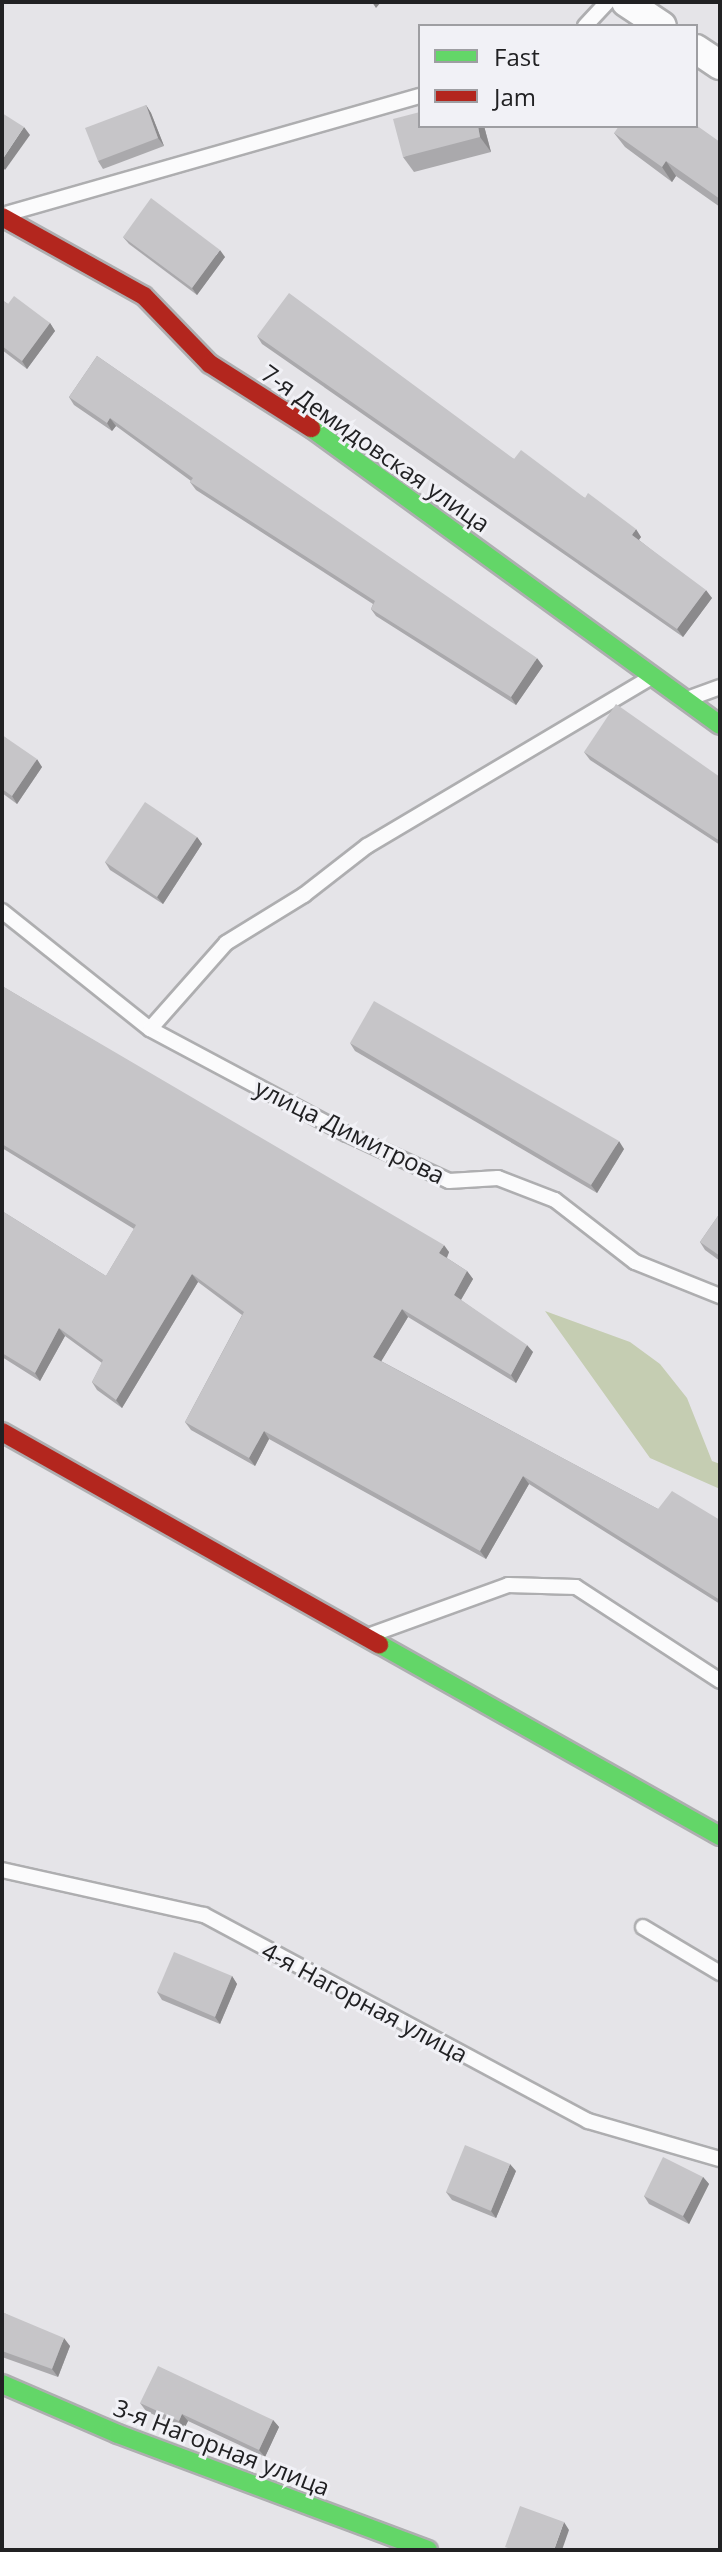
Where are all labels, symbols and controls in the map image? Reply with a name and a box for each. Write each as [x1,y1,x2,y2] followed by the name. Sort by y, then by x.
[418,24,698,128] legend
[494,40,540,73] text: Fast
[494,80,536,113] text: Jam
[256,358,496,538] street label: 7-я Демидовская улица
[250,1073,450,1189] street label: улица Димитрова
[257,1936,473,2068] street label: 4-я Нагорная улица
[110,2393,334,2501] street label: 3-я Нагорная улица

